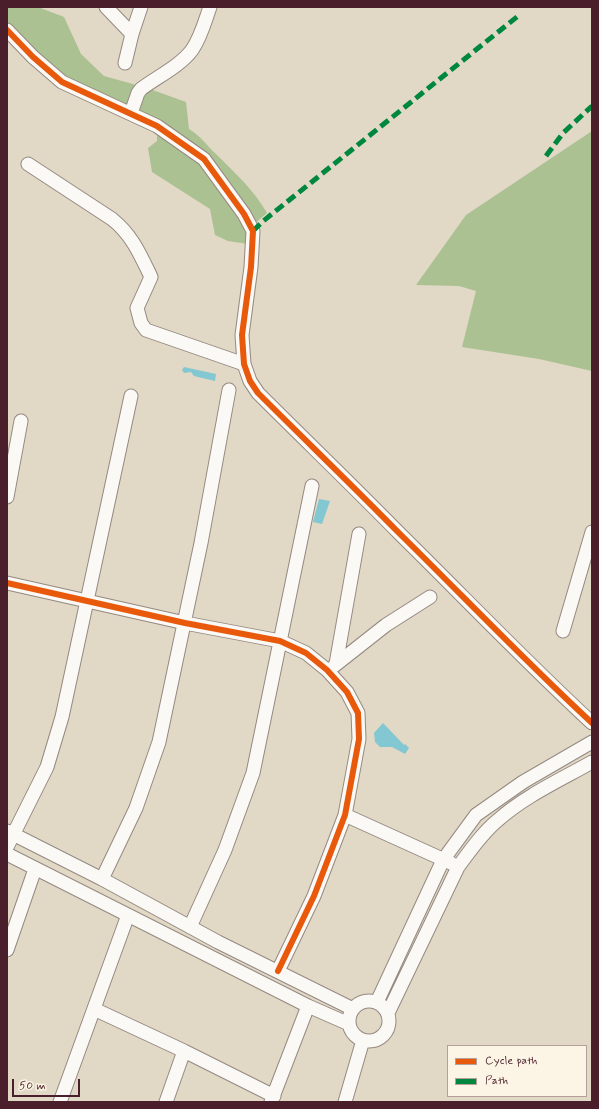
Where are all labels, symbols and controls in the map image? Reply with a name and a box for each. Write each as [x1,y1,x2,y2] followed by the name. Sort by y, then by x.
[447,1045,587,1097] legend
[485,1053,537,1069] text: Cycle path
[14,1071,82,1097] scale bar
[485,1073,508,1089] text: Path
[19,1078,46,1094] text: 50 m

